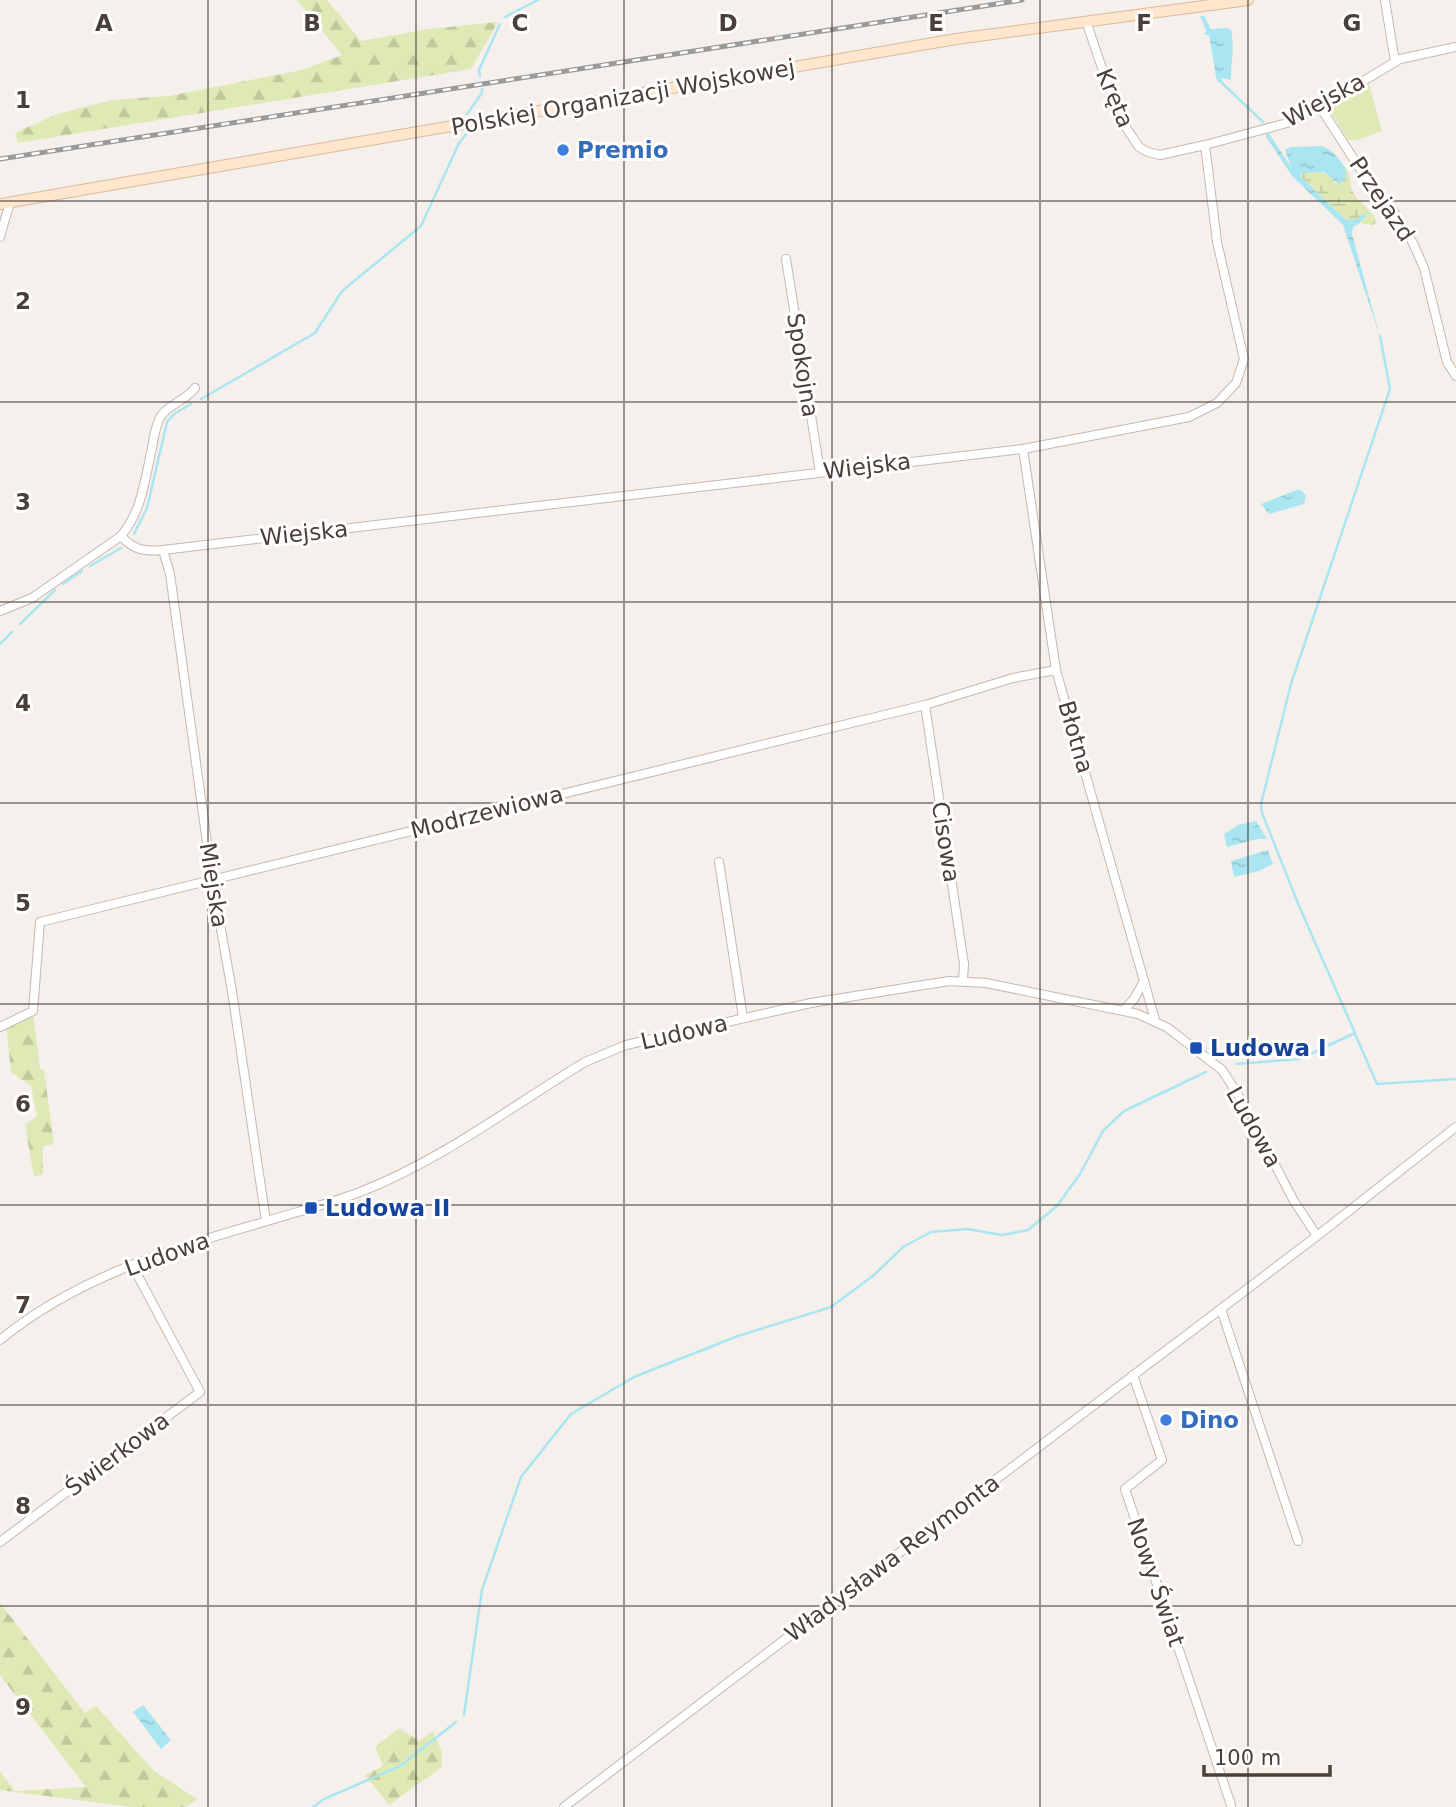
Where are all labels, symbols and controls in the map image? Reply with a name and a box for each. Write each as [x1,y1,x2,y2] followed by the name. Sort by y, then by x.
[95,10,113,36] text: A
[303,10,321,36] text: B
[512,10,528,36] text: C
[718,10,738,36] text: D
[928,10,944,36] text: E
[1136,10,1152,36] text: F
[1343,10,1361,36] text: G
[449,54,797,140] street label: Polskiej Organizacji Wojskowej
[1091,64,1139,132] street label: Kręta
[1279,68,1369,132] street label: Wiejska
[15,87,31,113] text: 1
[577,137,668,163] place label: Premio
[555,142,571,158] marker: Premio
[1344,152,1420,246] street label: Przejazd
[15,288,31,314] text: 2
[782,311,824,419] street label: Spokojna
[822,448,912,484] street label: Wiejska
[15,489,31,515] text: 3
[259,515,349,551] street label: Wiejska
[15,690,31,716] text: 4
[1053,698,1099,776] street label: Błotna
[408,780,566,844] street label: Modrzewiowa
[927,800,965,884] street label: Cisowa
[194,841,234,929] street label: Miejska
[15,890,31,916] text: 5
[638,1009,730,1055] street label: Ludowa
[1210,1035,1327,1061] place label: Ludowa I
[1188,1040,1204,1056] marker: Ludowa I
[1221,1082,1287,1172] street label: Ludowa
[15,1091,31,1117] text: 6
[325,1195,450,1221] place label: Ludowa II
[303,1200,319,1216] marker: Ludowa II
[121,1227,213,1281] street label: Ludowa
[15,1292,31,1318] text: 7
[60,1406,174,1501] street label: Świerkowa
[1180,1407,1239,1433] place label: Dino
[1158,1412,1174,1428] marker: Dino
[780,1469,1004,1647] street label: Władysława Reymonta
[15,1493,31,1519] text: 8
[1122,1514,1191,1650] street label: Nowy Świat
[15,1694,31,1720] text: 9
[1204,1734,1330,1778] scale bar
[1214,1746,1281,1770] text: 100 m

